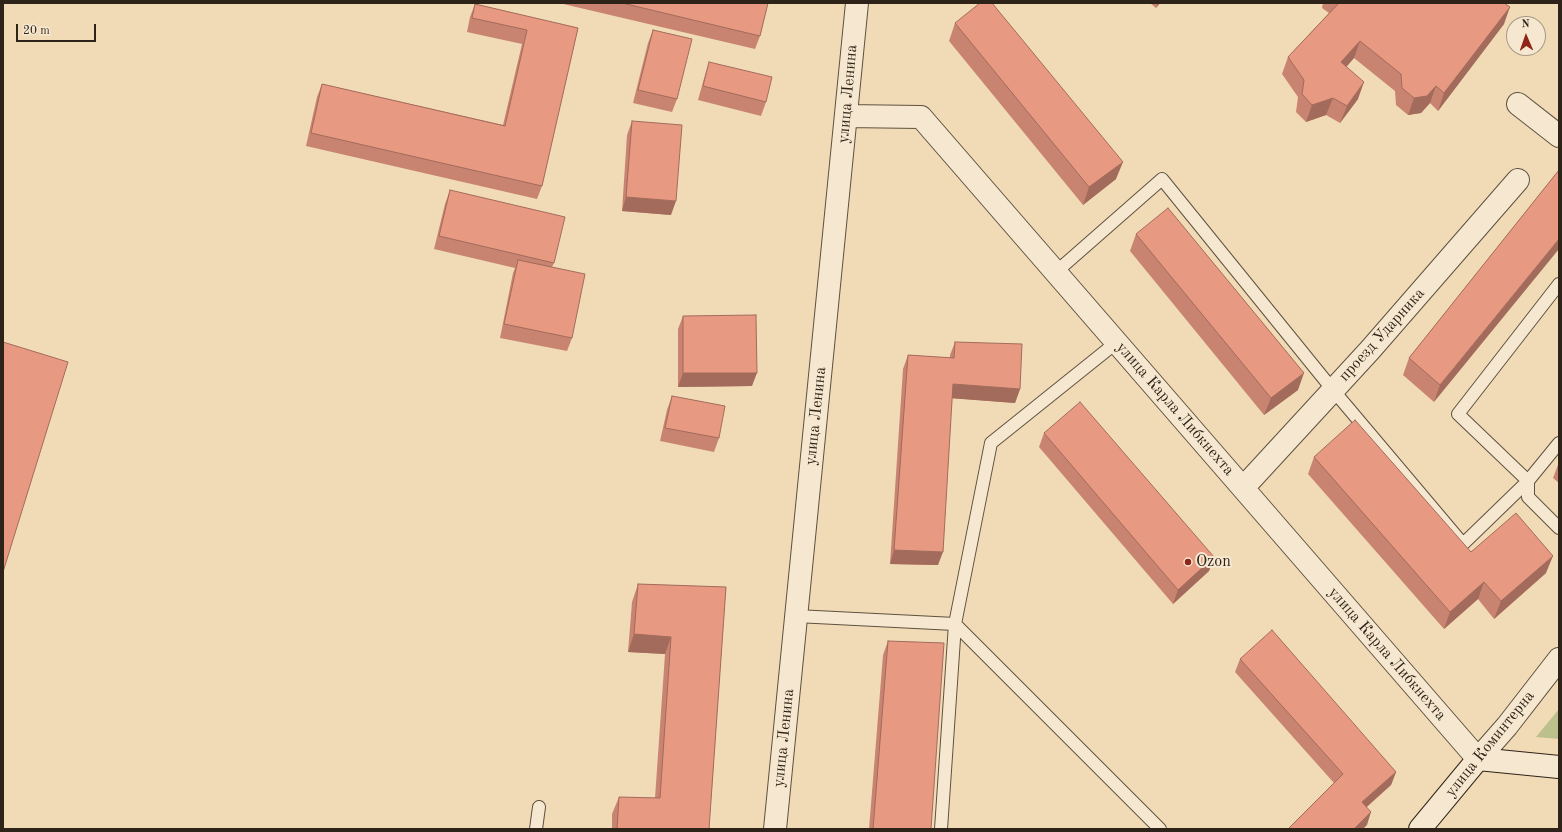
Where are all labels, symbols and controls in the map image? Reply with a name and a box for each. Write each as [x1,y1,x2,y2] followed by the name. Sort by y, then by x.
[18,16,98,42] scale bar
[1506,16,1546,56] north arrow
[1521,19,1530,30] text: N
[23,25,50,37] text: 20 m
[834,44,862,144] street label: улица Ленина
[1335,284,1429,386] street label: проезд Ударника
[1112,338,1238,480] street label: улица Карла Либкнехта
[801,366,831,466] street label: улица Ленина
[1196,552,1231,572] place label: Ozon
[1183,557,1193,567] marker: Ozon
[1324,583,1450,725] street label: улица Карла Либкнехта
[1441,687,1539,801] street label: улица Коминтерна
[769,688,799,788] street label: улица Ленина

